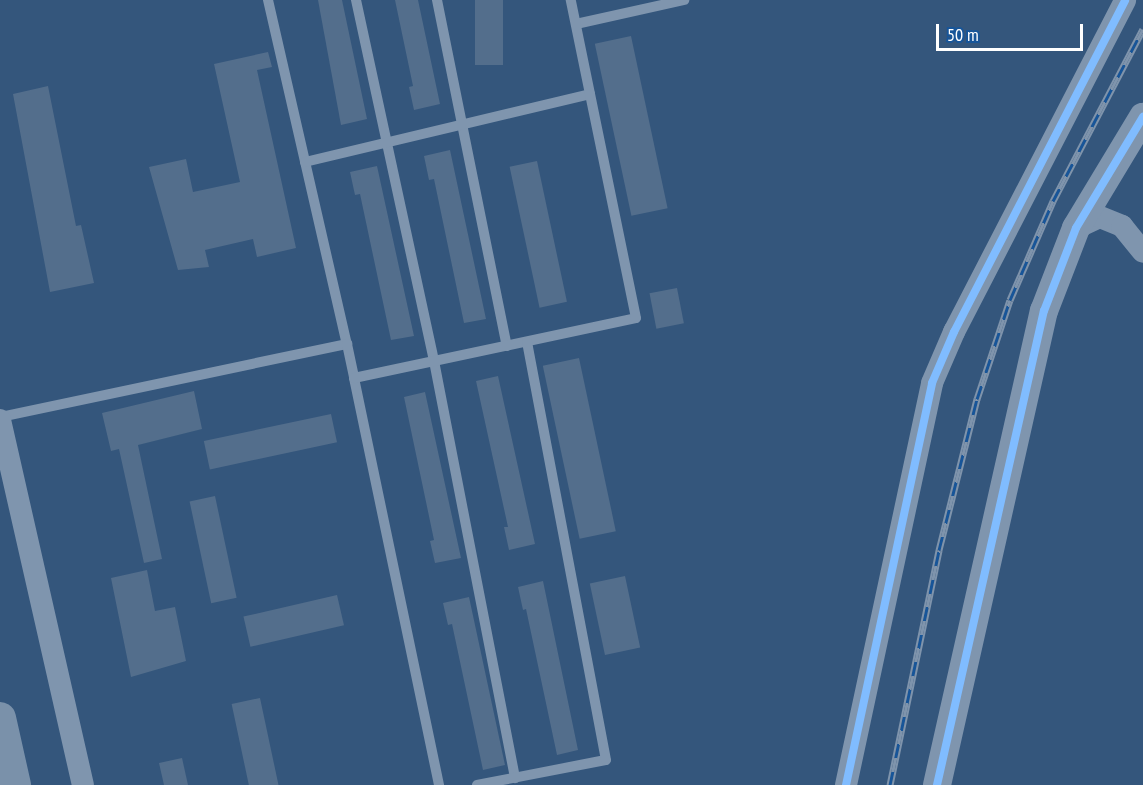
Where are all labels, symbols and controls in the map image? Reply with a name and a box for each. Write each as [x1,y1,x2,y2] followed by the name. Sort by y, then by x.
[939,12,1086,50] scale bar
[947,23,979,46] text: 50 m

